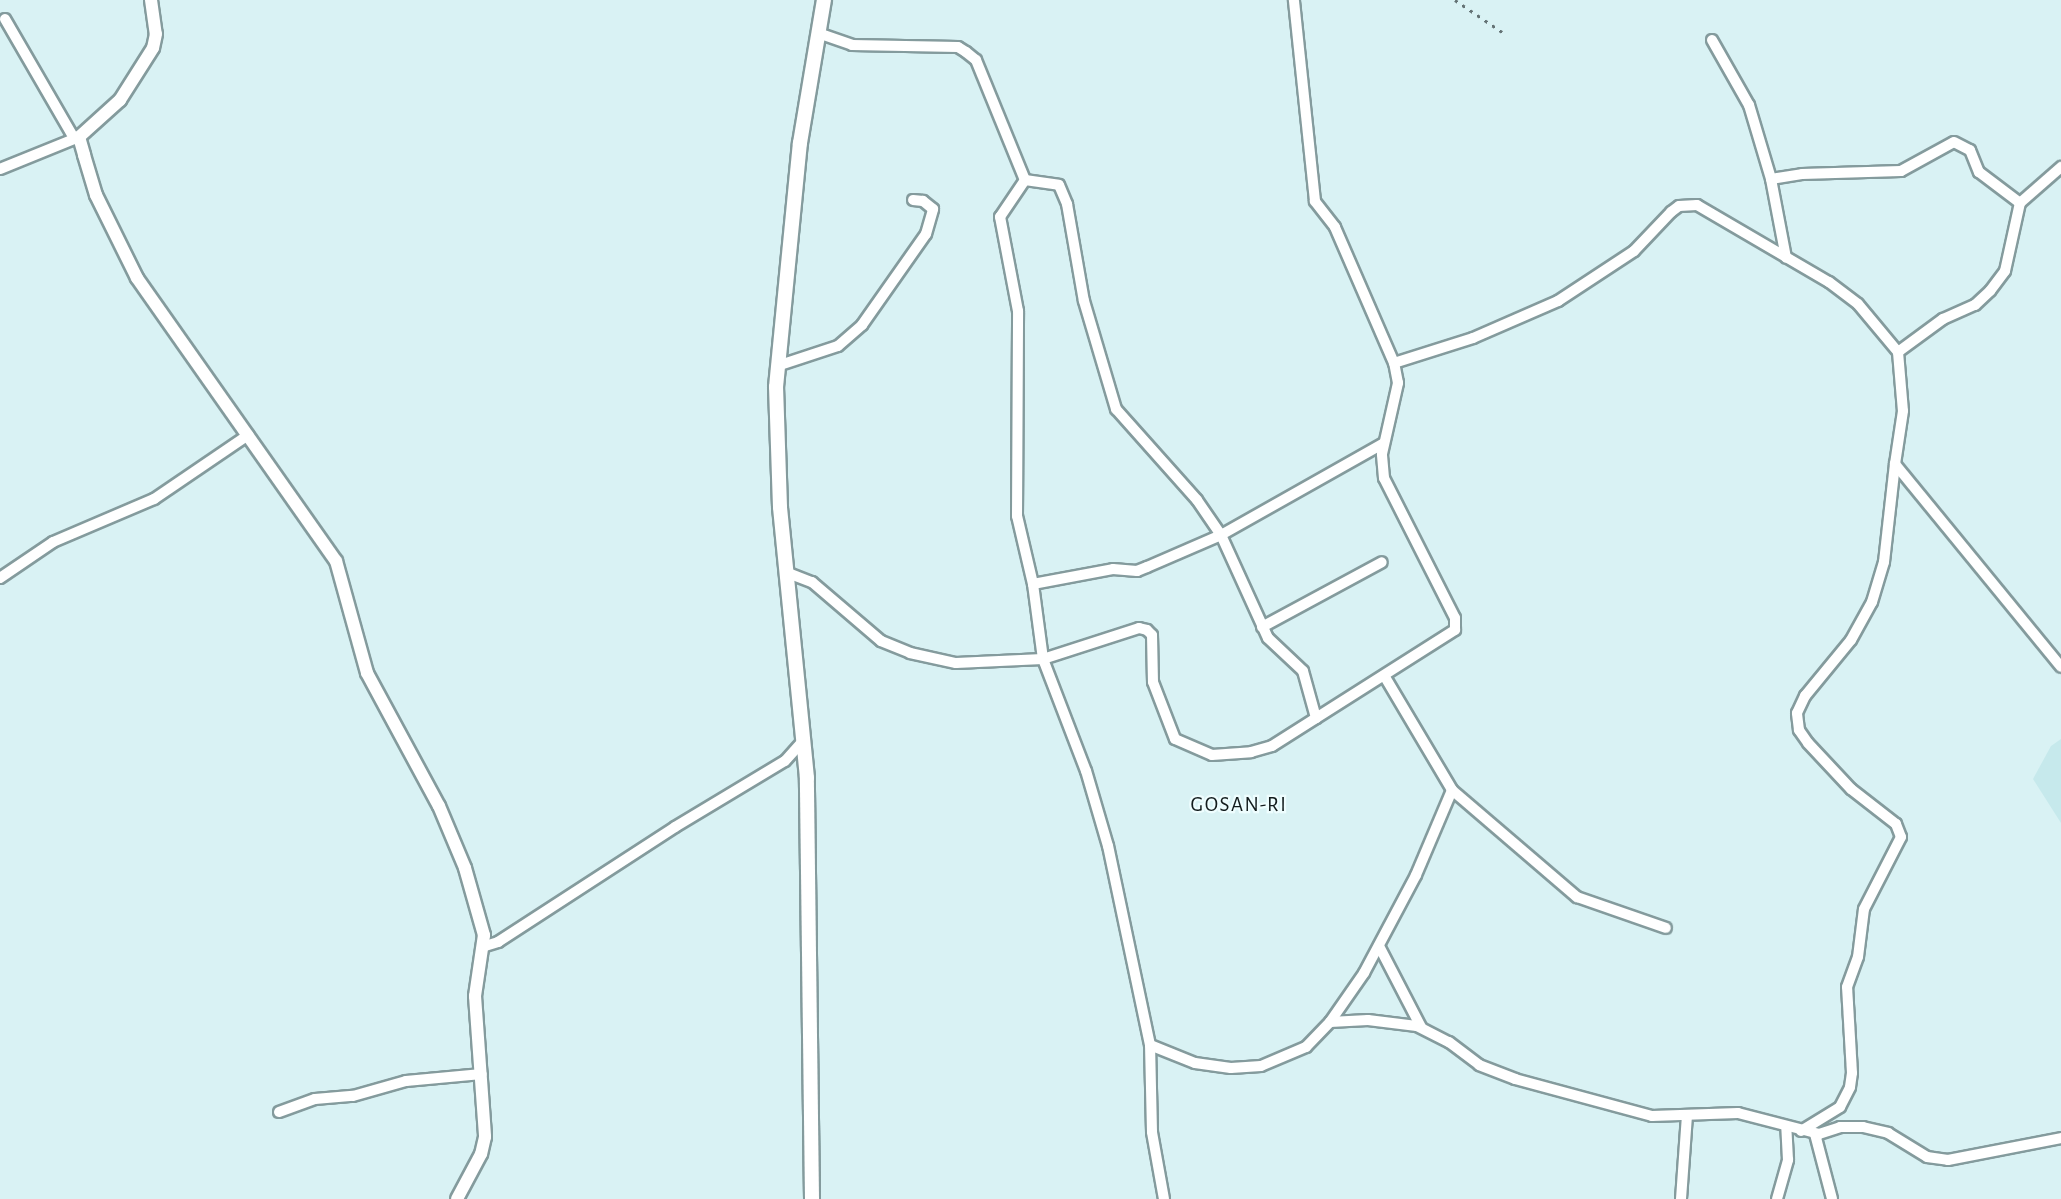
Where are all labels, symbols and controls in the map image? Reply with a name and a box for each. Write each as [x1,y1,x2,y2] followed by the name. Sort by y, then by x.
[1191,792,1287,818] district label: GOSAN-RI

